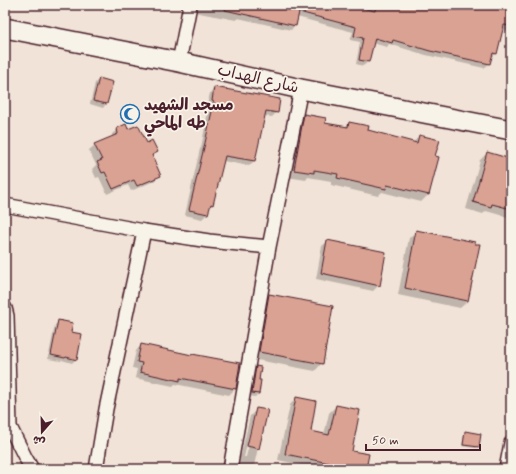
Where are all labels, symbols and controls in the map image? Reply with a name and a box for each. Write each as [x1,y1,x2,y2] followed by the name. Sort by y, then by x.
[215,59,301,99] street label: شارع الهداب
[144,95,234,137] place label: مسجد الشهيد طه الماحي
[119,103,141,125] mosque icon: مسجد الشهيد طه الماحي
[22,412,62,452] north arrow
[366,426,480,452] scale bar
[31,432,47,449] text: ش
[372,433,399,449] text: 50 m

